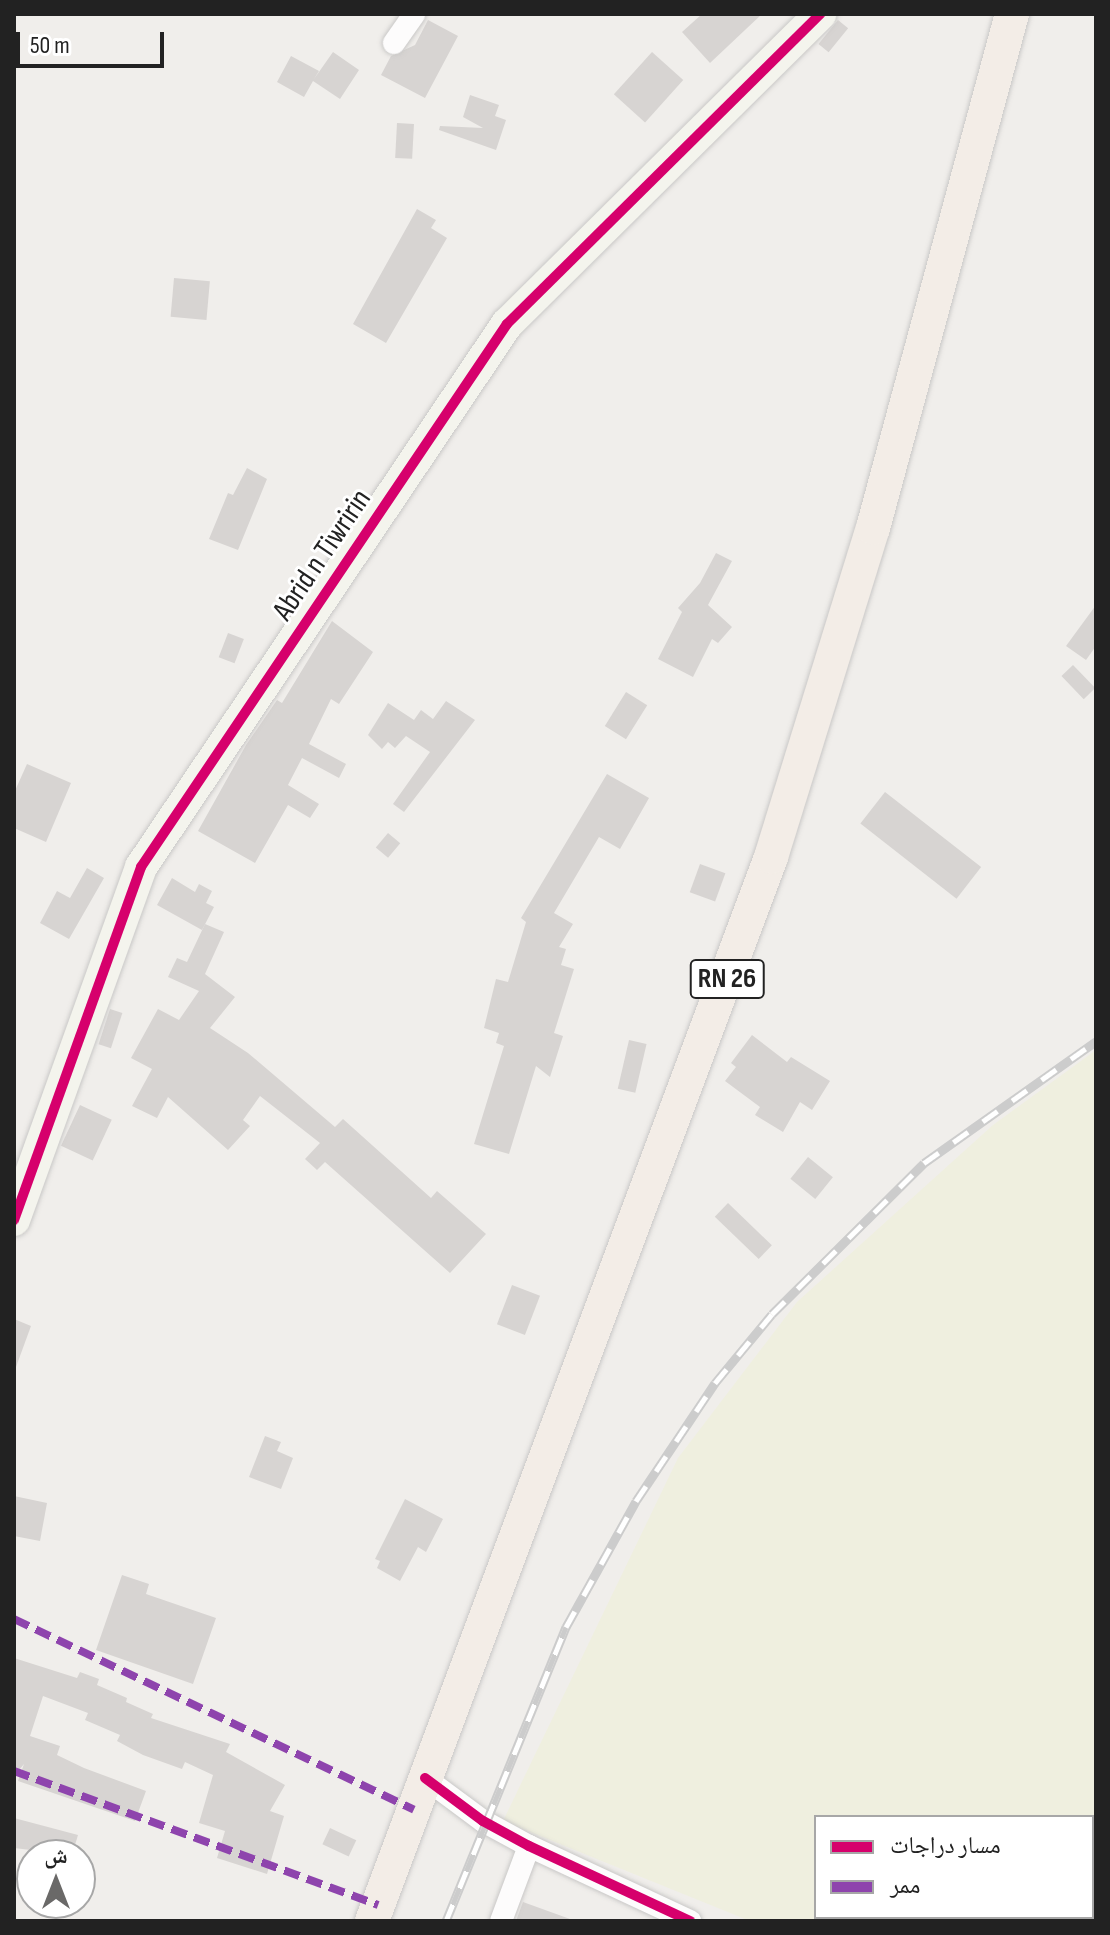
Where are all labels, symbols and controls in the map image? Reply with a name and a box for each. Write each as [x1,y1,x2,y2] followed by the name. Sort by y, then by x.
[20,16,168,66] scale bar
[30,31,70,60] text: 50 m
[265,483,379,627] street label: Abrid n Tiwririn
[689,955,765,1003] road number: RN 26
[814,1815,1094,1919] legend
[890,1831,1001,1860] text: مسار دراجات
[16,1839,96,1919] north arrow
[44,1843,68,1870] text: ش
[890,1871,921,1900] text: ممر

